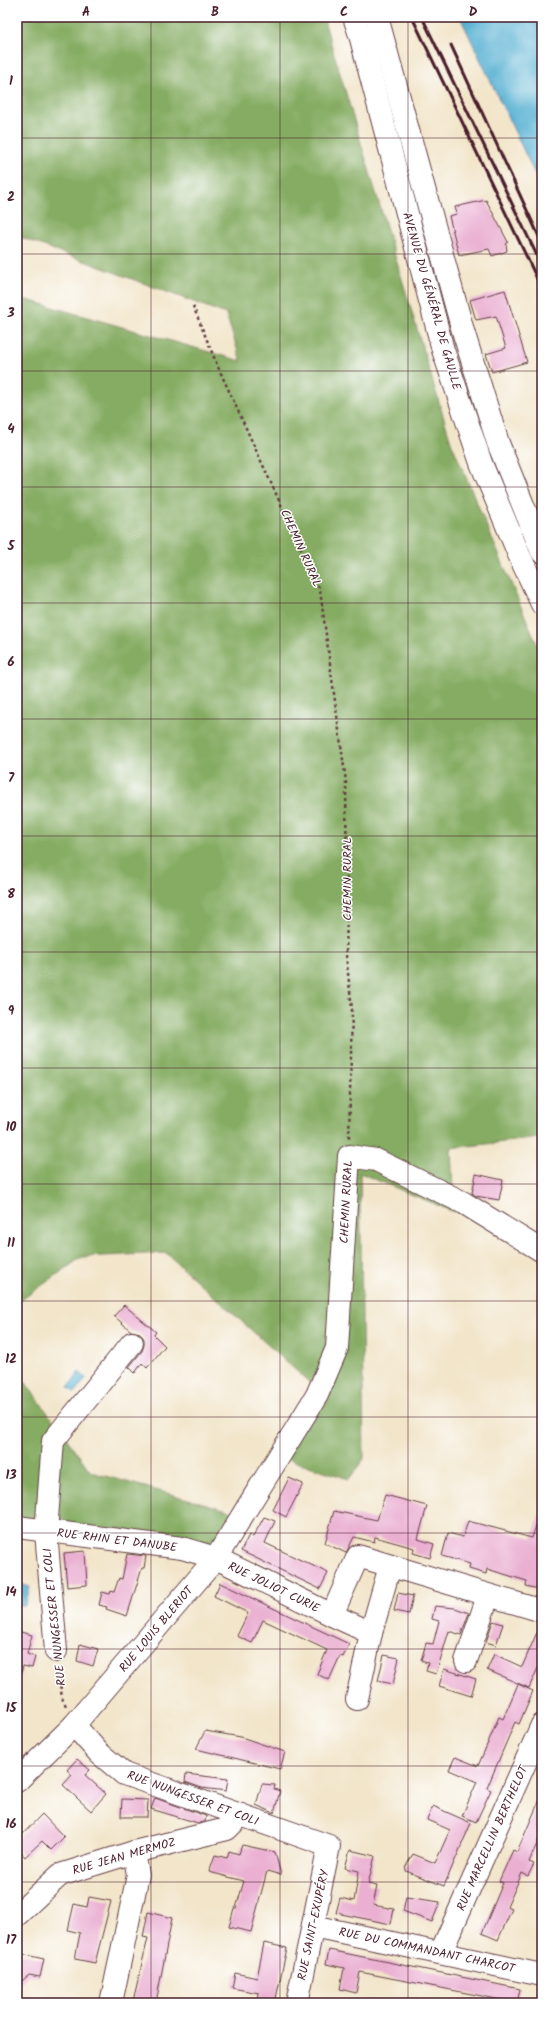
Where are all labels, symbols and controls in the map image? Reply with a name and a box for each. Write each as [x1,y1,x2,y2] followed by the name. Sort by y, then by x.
[82,2,90,23] text: A
[211,2,219,23] text: B
[340,2,348,23] text: C
[469,2,478,23] text: D
[9,71,13,92] text: 1
[7,187,15,208] text: 2
[397,210,466,393] street label: AVENUE DU GÉNÉRAL DE GAULLE
[6,303,15,324] text: 3
[7,419,15,440] text: 4
[275,506,326,590] street label: CHEMIN RURAL
[7,536,16,557] text: 5
[7,652,15,673] text: 6
[8,768,15,789] text: 7
[338,837,357,921] street label: CHEMIN RURAL
[7,884,15,905] text: 8
[8,1001,15,1022] text: 9
[6,1117,17,1138] text: 10
[335,1160,358,1244] street label: CHEMIN RURAL
[7,1233,15,1254] text: 11
[5,1349,17,1370] text: 12
[5,1465,17,1486] text: 13
[56,1524,179,1557] street label: RUE RHIN ET DANUBE
[38,1547,71,1687] street label: RUE NUNGESSER ET COLI
[225,1557,324,1618] street label: RUE JOLIOT CURIE
[114,1581,199,1677] street label: RUE LOUIS BLERIOT
[5,1582,17,1603] text: 14
[6,1698,18,1719] text: 15
[452,1761,534,1914] street label: RUE MARCELLIN BERTHELOT
[125,1766,261,1831] street label: RUE NUNGESSER ET COLI
[6,1814,16,1835] text: 16
[70,1833,178,1880] street label: RUE JEAN MERMOZ
[292,1867,335,1982] street label: RUE SAINT-EXUPÉRY
[337,1923,518,1979] street label: RUE DU COMMANDANT CHARCOT
[6,1930,17,1951] text: 17

